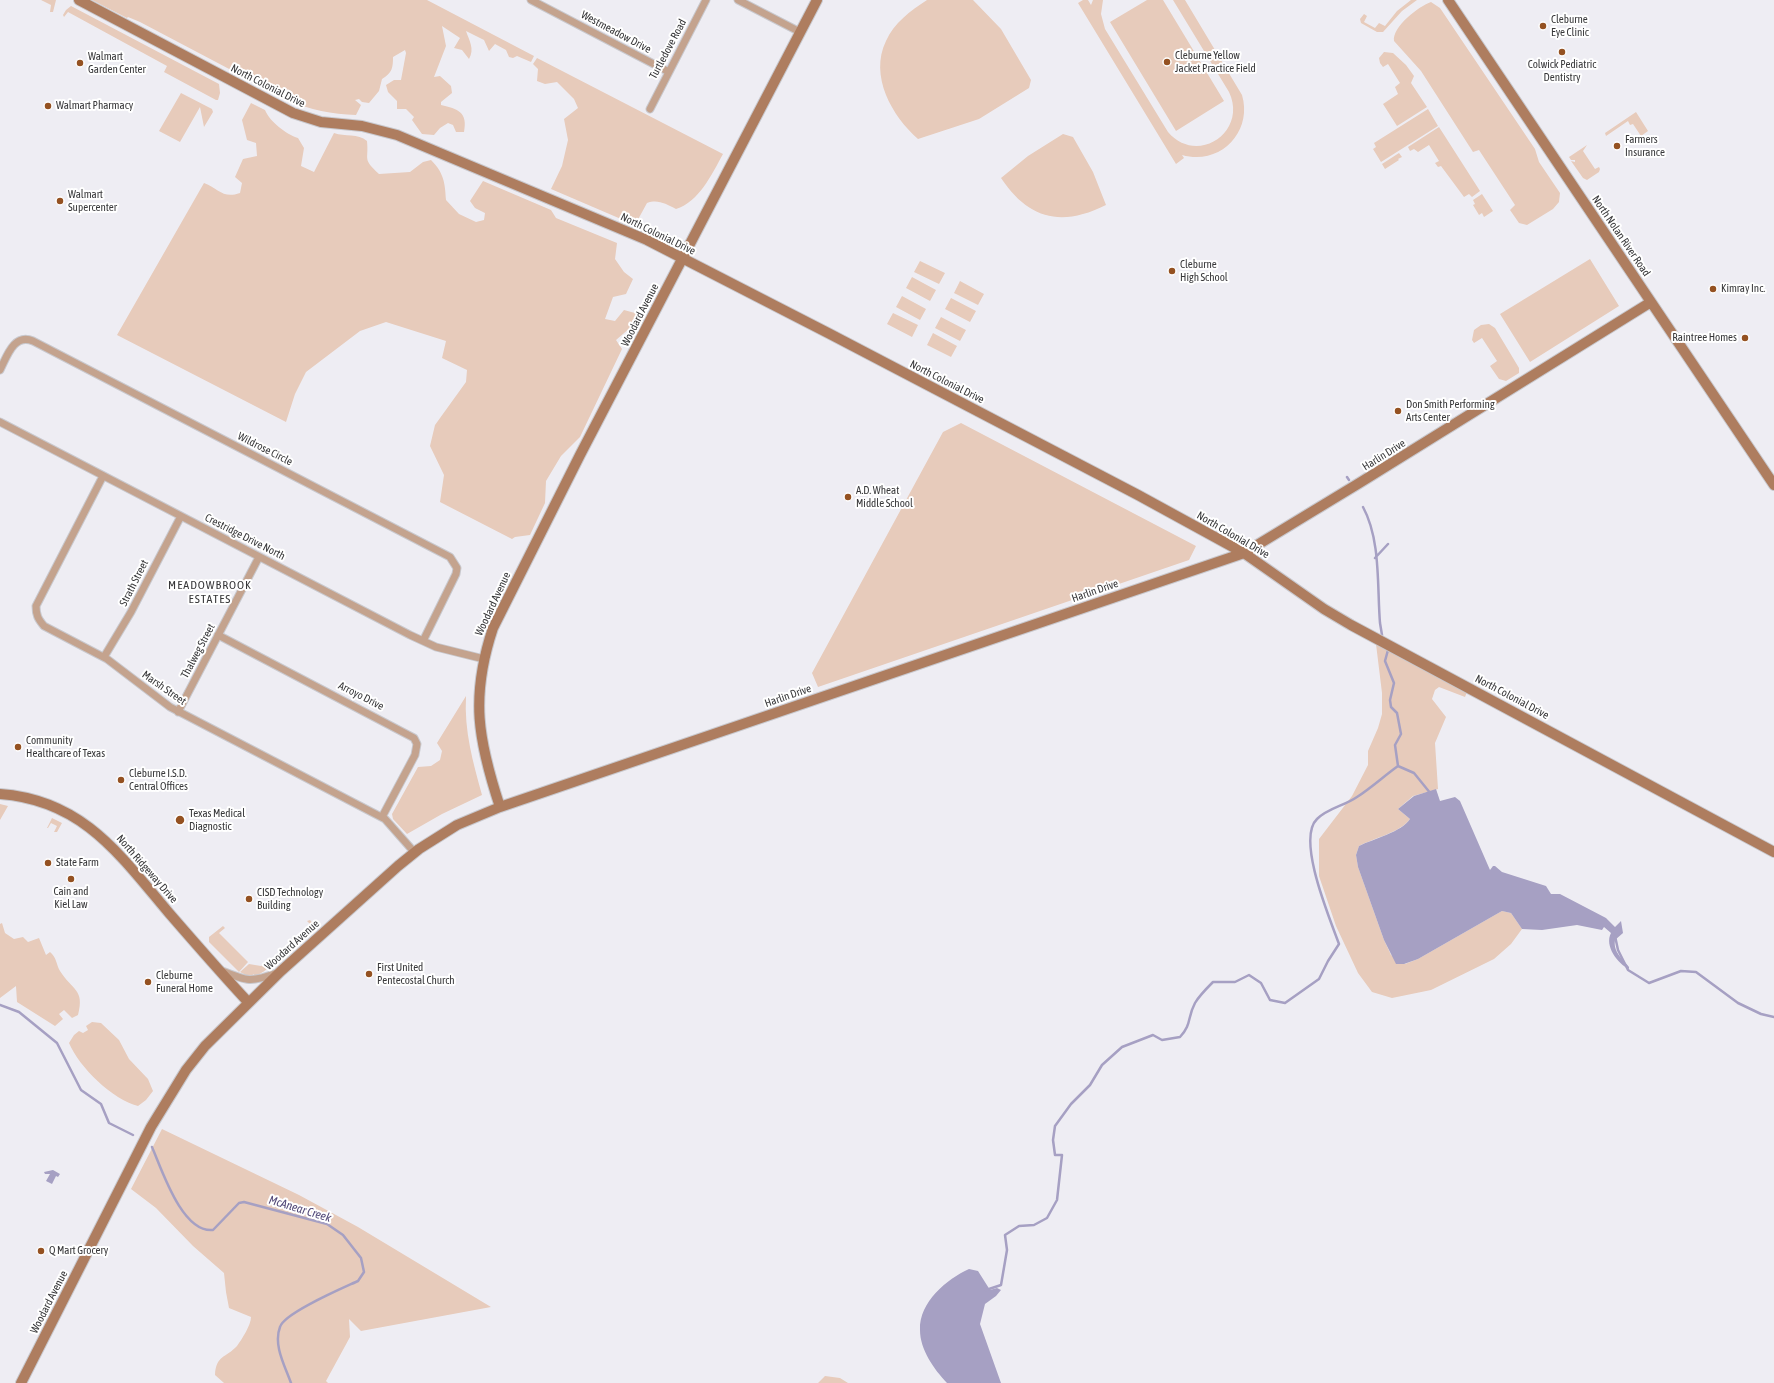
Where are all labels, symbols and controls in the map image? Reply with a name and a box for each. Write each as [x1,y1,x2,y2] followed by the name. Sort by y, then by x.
[579,8,653,56] street label: Westmeadow Drive
[1551,13,1589,39] place label: Cleburne Eye Clinic
[647,17,689,81] street label: Turtledove Road
[1538,21,1548,31] marker: Cleburne Eye Clinic
[1557,47,1567,57] marker: Colwick Pediatric Dentistry
[1175,49,1256,75] place label: Cleburne Yellow Jacket Practice Field
[88,50,146,76] place label: Walmart Garden Center
[1162,57,1172,67] marker: Cleburne Yellow Jacket Practice Field
[75,58,85,68] marker: Walmart Garden Center
[1528,58,1596,84] place label: Colwick Pediatric Dentistry
[229,62,307,110] street label: North Colonial Drive
[56,99,133,113] place label: Walmart Pharmacy
[43,101,53,111] marker: Walmart Pharmacy
[1625,133,1665,159] place label: Farmers Insurance
[1612,141,1622,151] marker: Farmers Insurance
[68,188,117,214] place label: Walmart Supercenter
[1589,193,1653,279] street label: North Nolan River Road
[55,196,65,206] marker: Walmart Supercenter
[618,210,698,258] street label: North Colonial Drive
[1180,258,1228,284] place label: Cleburne High School
[1167,266,1177,276] marker: Cleburne High School
[619,281,661,349] street label: Woodard Avenue
[1721,282,1765,296] place label: Kimray Inc.
[1708,284,1718,294] marker: Kimray Inc.
[1672,331,1737,345] place label: Raintree Homes
[1740,333,1750,343] marker: Raintree Homes
[908,358,986,406] street label: North Colonial Drive
[1406,398,1495,424] place label: Don Smith Performing Arts Center
[1393,406,1403,416] marker: Don Smith Performing Arts Center
[235,430,295,468] street label: Wildrose Circle
[1360,437,1408,473] street label: Harlin Drive
[856,484,913,510] place label: A.D. Wheat Middle School
[843,492,853,502] marker: A.D. Wheat Middle School
[1194,509,1272,561] street label: North Colonial Drive
[203,511,287,563] street label: Crestridge Drive North
[117,558,151,608] street label: Strath Street
[472,570,514,638] street label: Woodard Avenue
[1070,577,1120,605] street label: Harlin Drive
[168,578,252,606] district label: MEADOWBROOK ESTATES
[178,622,218,680] street label: Thalweg Street
[139,668,189,708] street label: Marsh Street
[1473,672,1551,722] street label: North Colonial Drive
[336,679,386,713] street label: Arroyo Drive
[763,682,813,710] street label: Harlin Drive
[26,734,105,760] place label: Community Healthcare of Texas
[13,742,23,752] marker: Community Healthcare of Texas
[129,767,188,793] place label: Cleburne I.S.D. Central Offices
[116,775,126,785] marker: Cleburne I.S.D. Central Offices
[189,807,245,833] place label: Texas Medical Diagnostic
[174,814,186,826] marker: Texas Medical Diagnostic
[114,832,180,906] street label: North Ridgeway Drive
[56,856,99,870] place label: State Farm
[43,858,53,868] marker: State Farm
[66,874,76,884] marker: Cain and Kiel Law
[53,885,89,911] place label: Cain and Kiel Law
[257,886,323,912] place label: CISD Technology Building
[244,894,254,904] marker: CISD Technology Building
[262,917,322,973] street label: Woodard Avenue
[377,961,455,987] place label: First United Pentecostal Church
[156,969,213,995] place label: Cleburne Funeral Home
[364,969,374,979] marker: First United Pentecostal Church
[143,977,153,987] marker: Cleburne Funeral Home
[267,1193,333,1225] water label: McAnear Creek
[49,1244,108,1258] place label: Q Mart Grocery
[36,1246,46,1256] marker: Q Mart Grocery
[28,1268,70,1336] street label: Woodard Avenue

